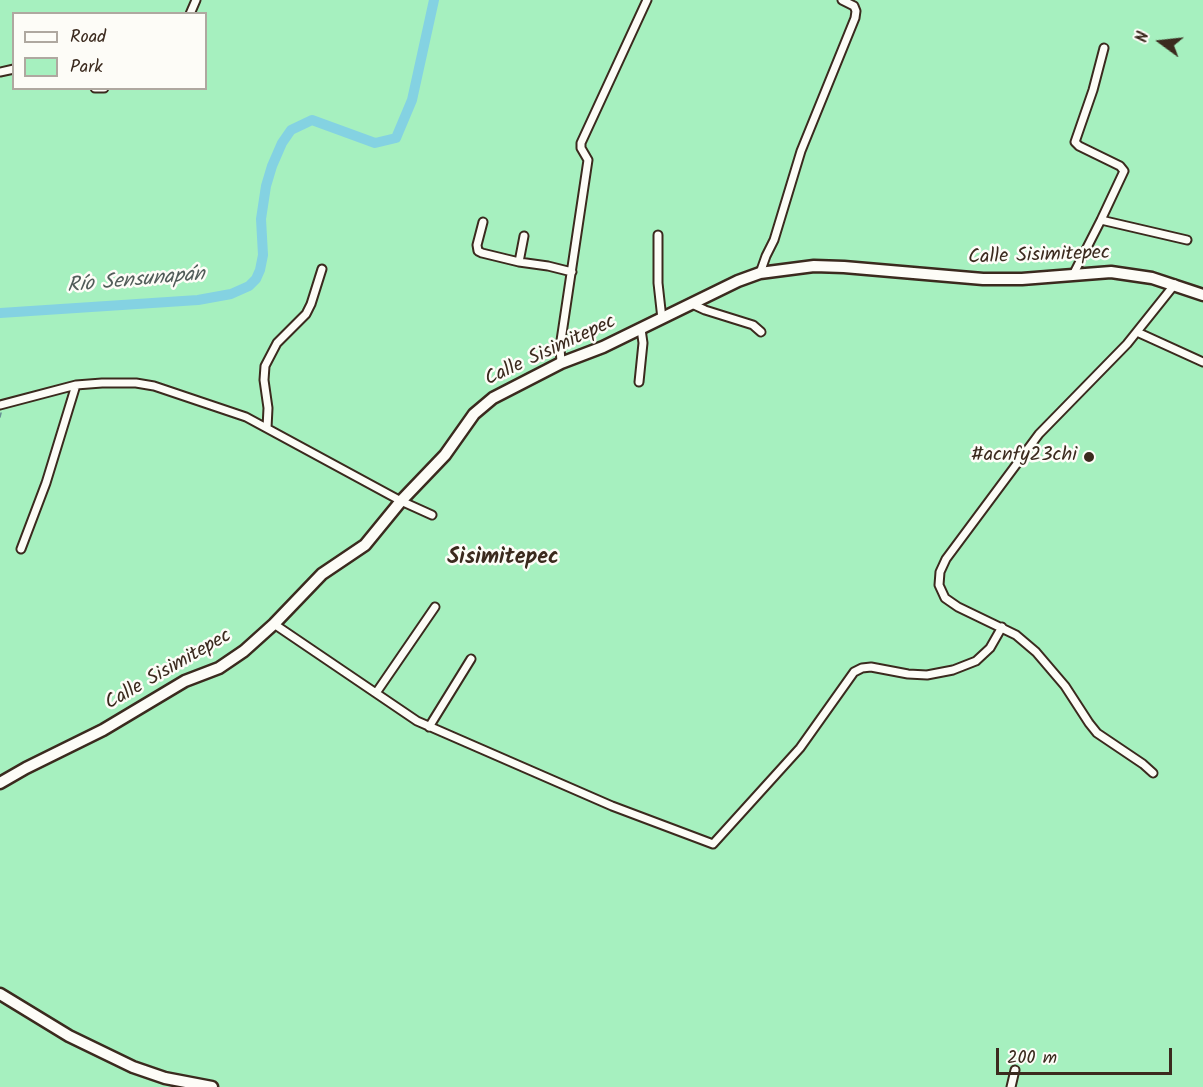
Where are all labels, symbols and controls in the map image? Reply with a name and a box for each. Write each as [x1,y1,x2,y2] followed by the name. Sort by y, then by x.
[12,12,207,90] legend
[1131,12,1191,72] north arrow
[70,23,106,52] text: Road
[1130,29,1157,45] text: N
[70,53,103,82] text: Park
[968,243,1110,271] street label: Calle Sisimitepec
[66,263,206,301] water label: Río Sensunapán
[482,311,620,393] street label: Calle Sisimitepec
[971,445,1077,469] place label: #acnfy23chi
[1082,450,1096,464] marker: #acnfy23chi
[447,546,559,572] district label: Sisimitepec
[102,625,236,717] street label: Calle Sisimitepec
[999,1036,1174,1074] scale bar
[1007,1044,1057,1073] text: 200 m

